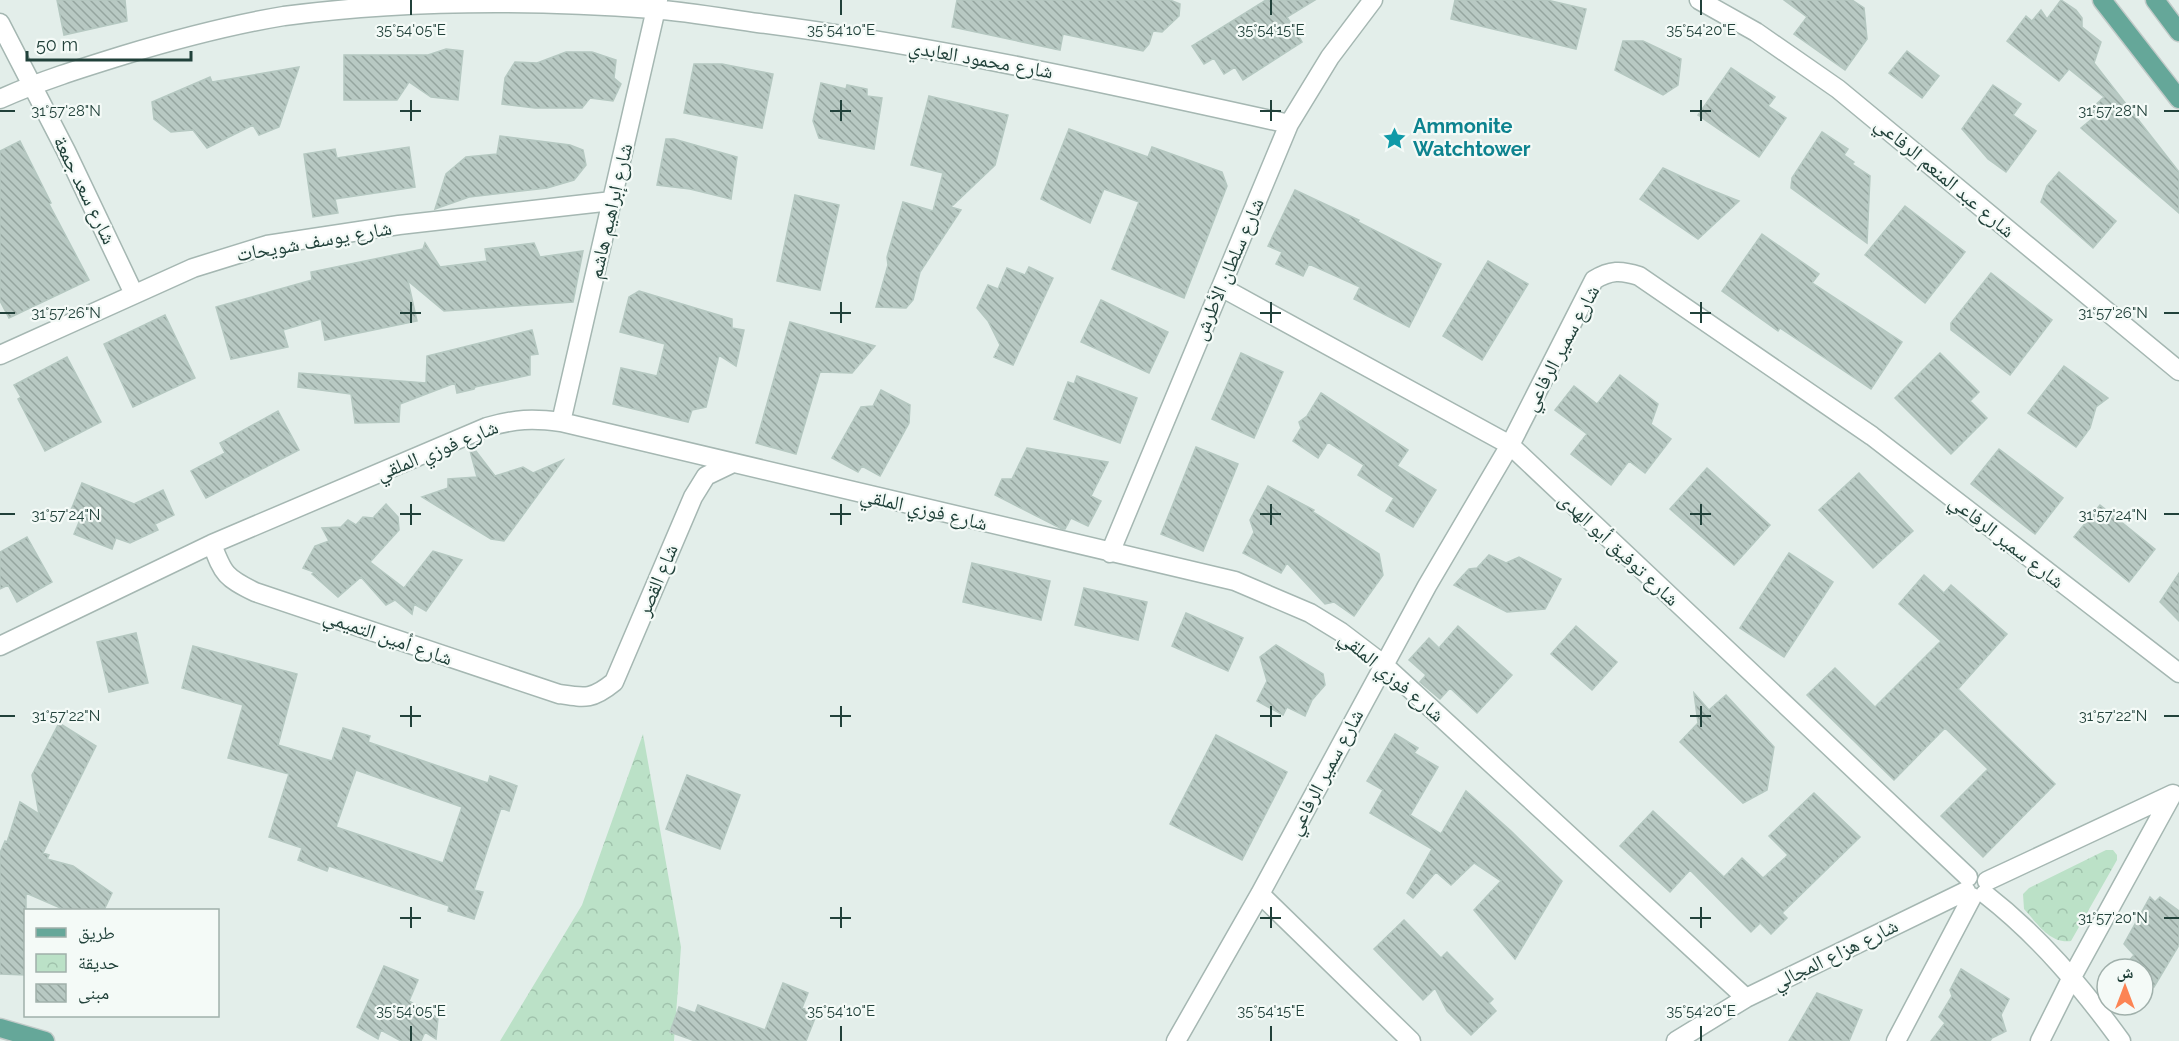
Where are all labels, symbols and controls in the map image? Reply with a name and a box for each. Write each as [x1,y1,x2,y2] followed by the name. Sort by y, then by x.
[376,21,446,39] text: 35°54'05"E
[807,21,875,39] text: 35°54'10"E
[1237,21,1305,39] text: 35°54'15"E
[1666,21,1736,39] text: 35°54'20"E
[27,24,190,62] scale bar
[36,34,78,55] text: 50 m
[906,34,1055,88] street label: شارع محمود العابدي
[31,102,101,120] text: 31°57'28"N
[2078,102,2148,120] text: 31°57'28"N
[1868,112,2020,246] street label: شارع عبد المنعم الرفاعي
[1413,114,1531,161] place label: Ammonite Watchtower
[1382,125,1408,151] place icon: Ammonite Watchtower
[48,132,122,248] street label: شارع سعد جمعة
[583,141,639,281] street label: شارع إبراهيم هاشم
[1187,194,1270,344] street label: شارع سلطان الأطرش
[235,216,394,267] street label: شارع يوسف شويحات
[1518,281,1608,417] street label: شارع سمير الرفاعي
[31,304,101,322] text: 31°57'26"N
[2078,304,2148,322] text: 31°57'26"N
[372,415,503,489] street label: شارع فوزي الملقي
[857,483,990,539] street label: شارع فوزي الملقي
[1553,487,1684,612] street label: شارع توفيق أبو الهدى
[1942,489,2069,597] street label: شارع سمير الرفاعي
[32,506,100,524] text: 31°57'24"N
[2079,506,2147,524] text: 31°57'24"N
[631,540,684,621] street label: شاع القصر
[319,604,456,674] street label: شارع أمين التميمي
[1332,625,1449,730] street label: شارع فوزي الملقي
[1282,705,1372,841] street label: شارع سمير الرفاعي
[32,707,100,725] text: 31°57'22"N
[2079,707,2147,725] text: 31°57'22"N
[24,909,219,1017] legend
[2078,909,2148,927] text: 31°57'20"N
[1768,913,1904,998] street label: شارع هزاع المجالي
[78,922,115,944] text: طريق
[78,952,119,973] text: حديقة
[2095,957,2155,1017] north arrow
[2117,963,2134,982] text: ش
[78,982,109,1004] text: مبنى
[376,1002,446,1020] text: 35°54'05"E
[807,1002,875,1020] text: 35°54'10"E
[1237,1002,1305,1020] text: 35°54'15"E
[1666,1002,1736,1020] text: 35°54'20"E

